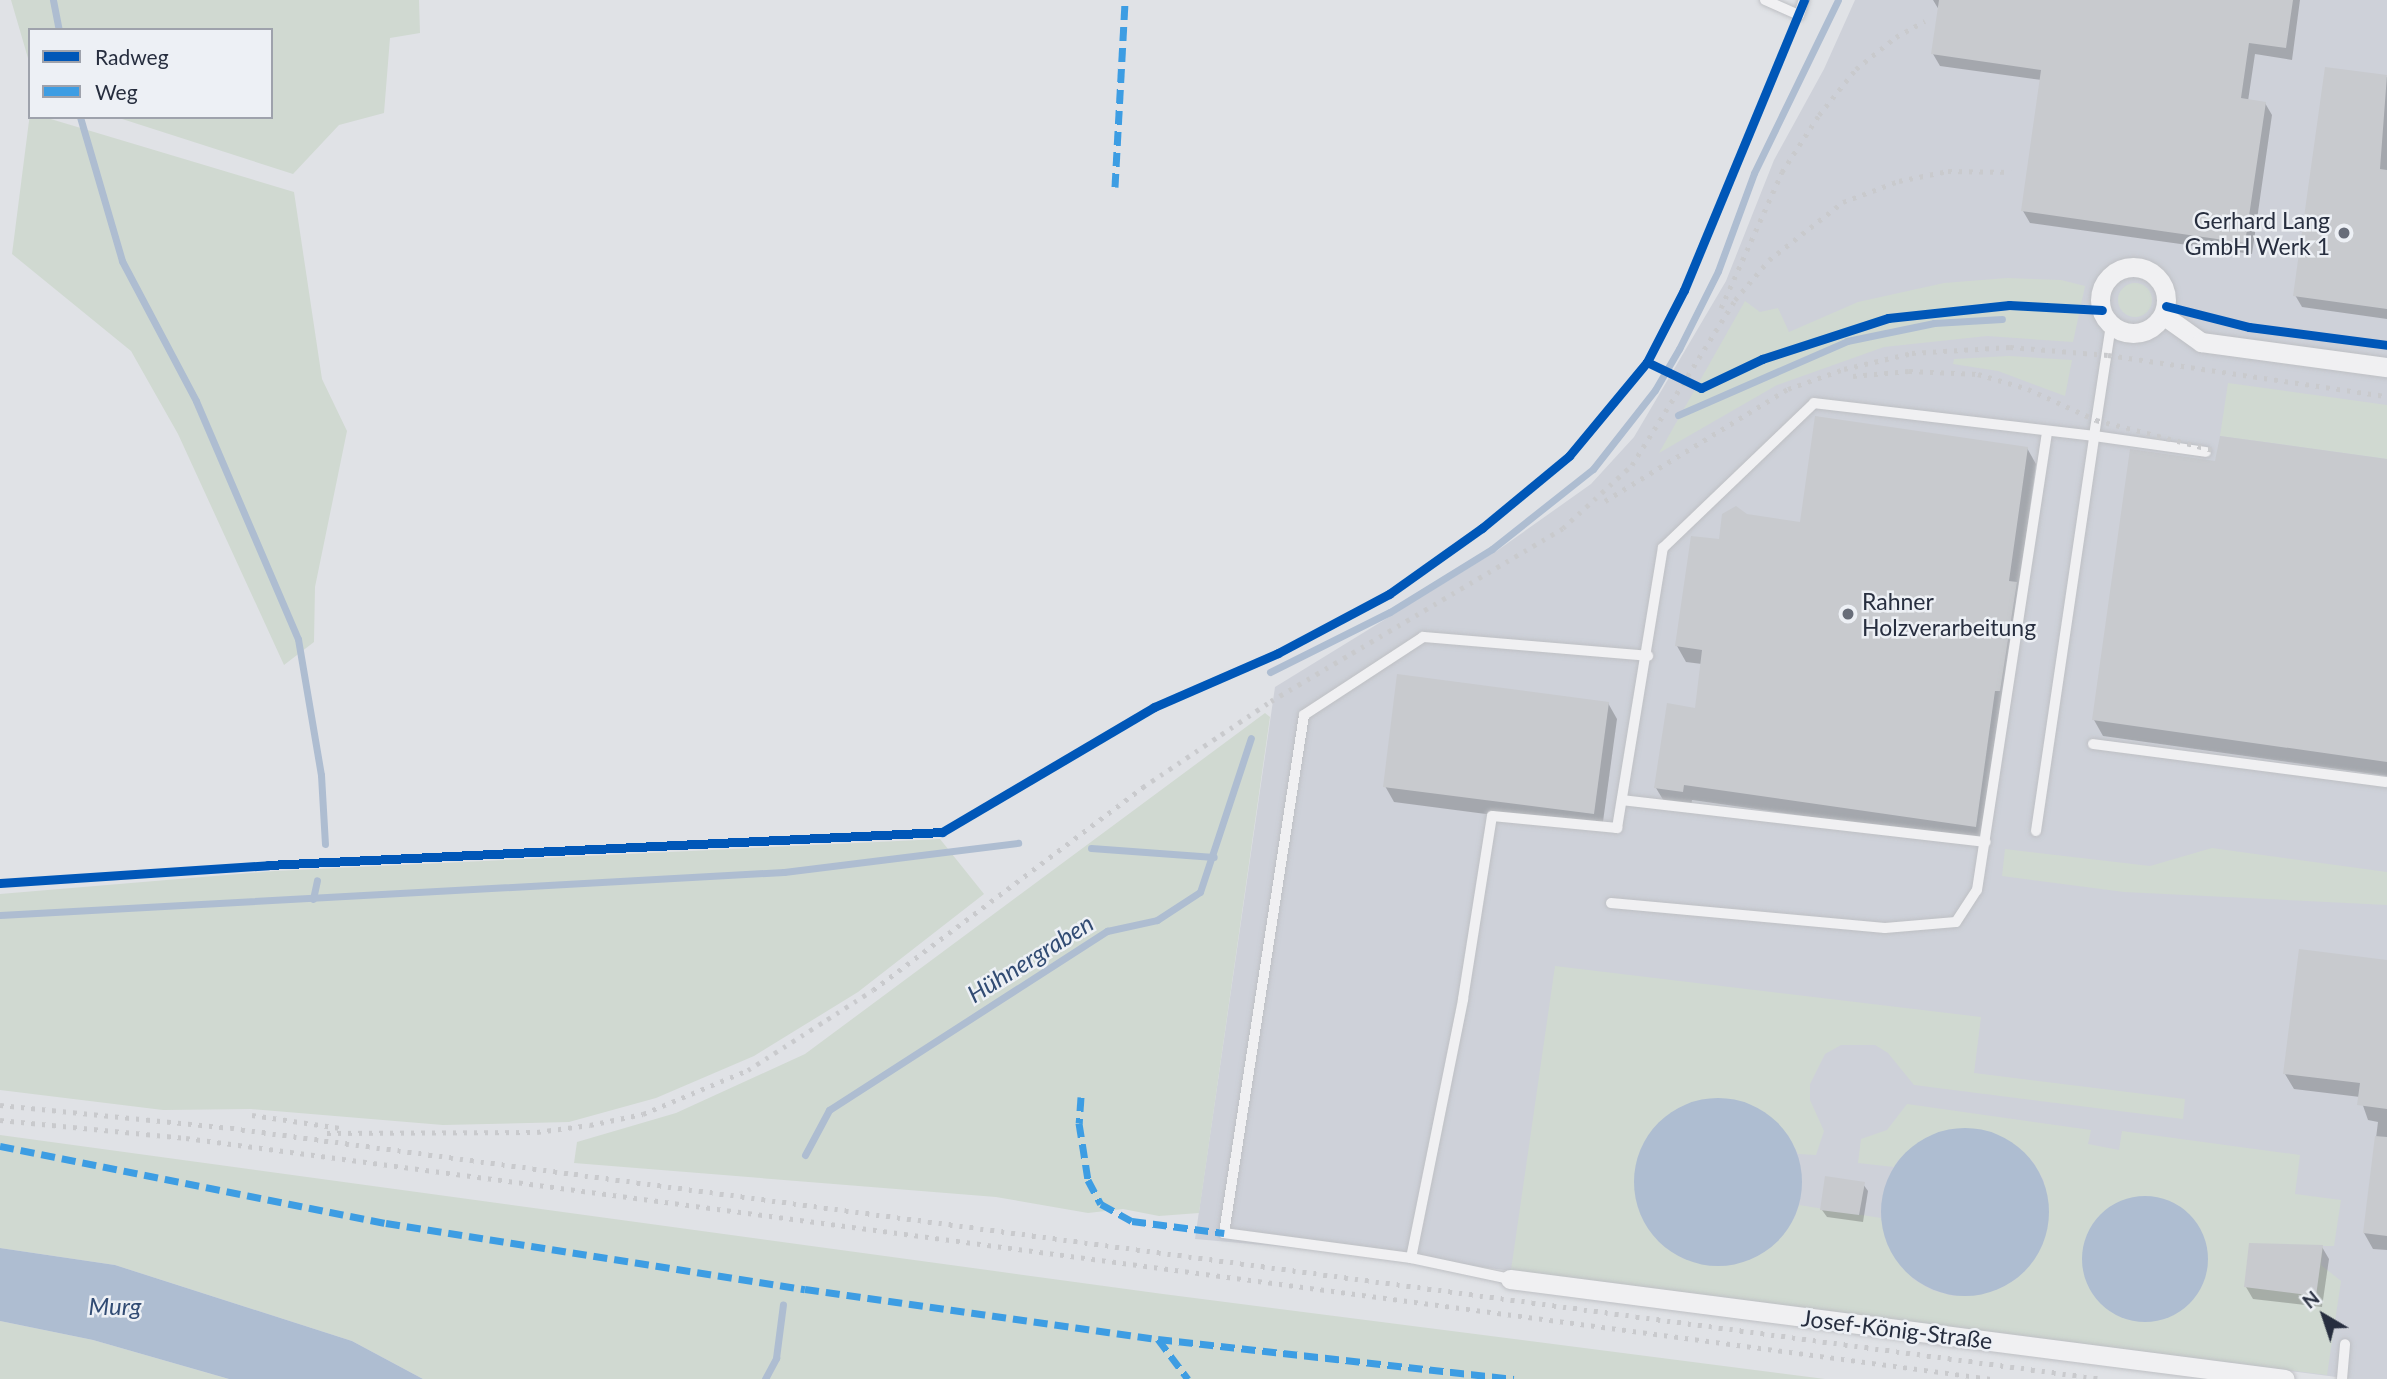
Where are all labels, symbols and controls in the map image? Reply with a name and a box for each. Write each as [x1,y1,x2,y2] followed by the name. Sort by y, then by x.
[28,28,273,119] legend
[95,44,169,69] text: Radweg
[95,79,138,104] text: Weg
[2185,206,2330,260] place label: Gerhard Lang GmbH Werk 1
[2336,225,2352,241] marker: Gerhard Lang GmbH Werk 1
[1862,587,2036,641] place label: Rahner Holzverarbeitung
[1840,606,1856,622] marker: Rahner Holzverarbeitung
[962,908,1098,1008] water label: Hühnergraben
[2289,1281,2359,1351] north arrow
[2298,1286,2323,1313] text: N
[89,1292,141,1320] water label: Murg
[1800,1304,1994,1354] street label: Josef-König-Straße

